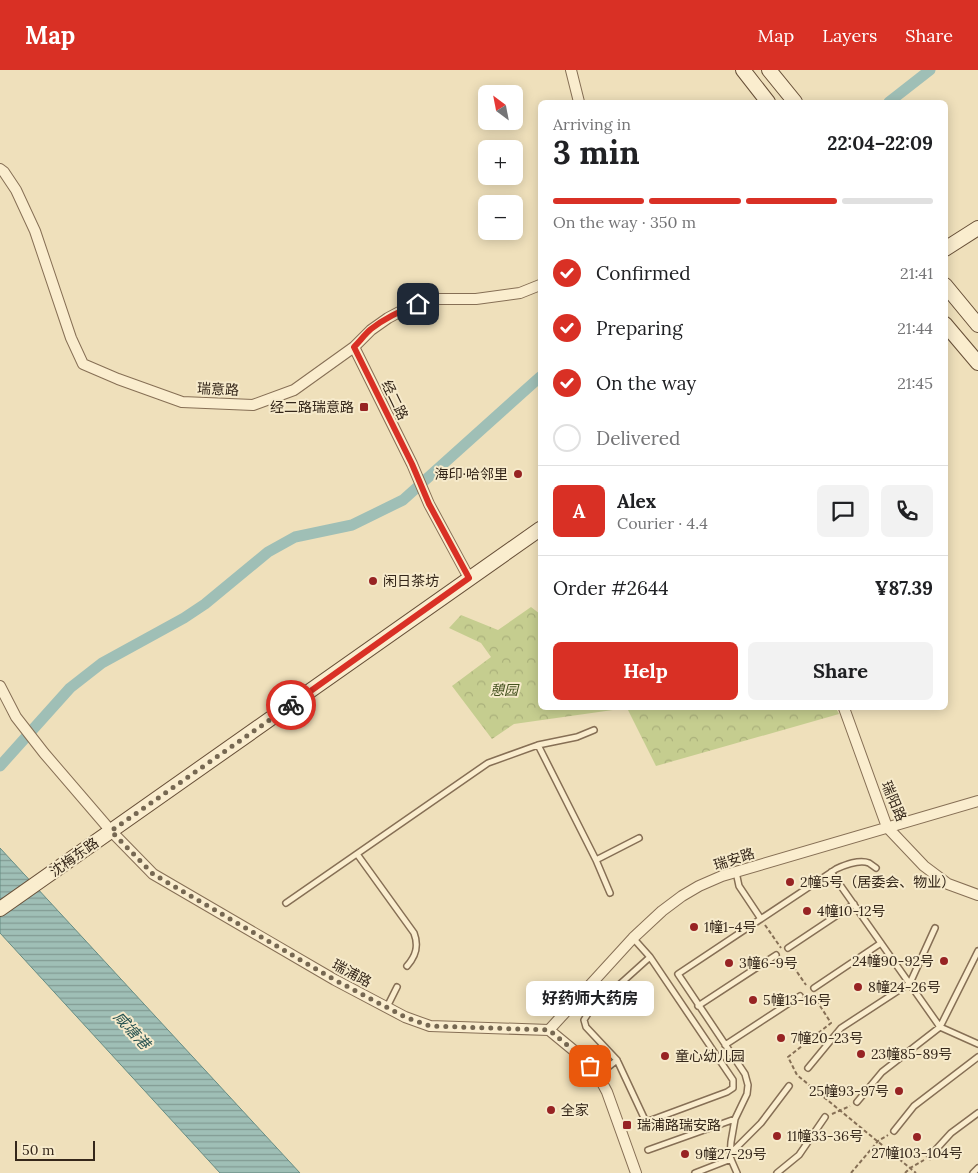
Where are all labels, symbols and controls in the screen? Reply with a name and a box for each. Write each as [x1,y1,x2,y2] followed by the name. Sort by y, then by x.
[25,20,75,51] text: Map
[758,24,794,47] text: Map
[822,24,877,47] text: Layers
[905,24,953,47] text: Share
[478,85,522,130] north arrow
[478,85,523,240] map controls
[553,114,631,134] text: Arriving in
[827,131,933,155] text: 22:04–22:09
[553,132,640,173] text: 3 min
[478,140,523,185] button: +
[478,195,523,240] button: −
[553,212,696,232] text: On the way · 350 m
[553,259,581,287] icon: check
[596,261,691,285] text: Confirmed
[900,263,933,283] text: 21:41
[397,283,439,325] pin
[404,290,432,318] icon: home
[553,314,581,342] icon: check
[596,316,683,340] text: Preparing
[897,318,933,338] text: 21:44
[553,369,581,397] icon: check
[596,371,696,395] text: On the way
[897,373,933,393] text: 21:45
[378,377,412,423] street label: 经二路
[197,379,239,399] street label: 瑞意路
[270,398,354,416] place label: 经二路瑞意路
[358,401,370,413] marker: 经二路瑞意路
[596,426,680,450] text: Delivered
[435,465,508,483] place label: 海印·哈邻里
[512,468,524,480] marker: 海印·哈邻里
[817,485,869,537] button: chat
[881,485,933,537] button: phone
[617,489,656,513] text: Alex
[573,499,585,523] text: A
[617,513,708,533] text: Courier · 4.4
[383,572,439,590] place label: 闲日茶坊
[367,575,379,587] marker: 闲日茶坊
[553,576,669,600] text: Order #2644
[875,576,933,600] text: ¥87.39
[553,642,738,700] button: Help
[748,642,933,700] button: Share
[266,680,316,730] courier
[490,681,520,699] park label: 憩园
[277,691,305,719] icon: bike
[878,778,910,824] street label: 瑞阳路
[46,834,102,880] street label: 沈梅东路
[711,844,757,874] street label: 瑞安路
[800,873,955,891] place label: 2幢5号（居委会、物业）
[784,876,796,888] marker: 2幢5号（居委会、物业）
[817,902,885,920] place label: 4幢10-12号
[801,905,813,917] marker: 4幢10-12号
[704,918,756,936] place label: 1幢1-4号
[688,921,700,933] marker: 1幢1-4号
[852,952,934,970] place label: 24幢90-92号
[739,954,798,972] place label: 3幢6-9号
[329,955,375,991] street label: 瑞浦路
[938,955,950,967] marker: 24幢90-92号
[723,957,735,969] marker: 3幢6-9号
[868,978,941,996] place label: 8幢24-26号
[526,981,654,1016] callout: 好药师大药房
[852,981,864,993] marker: 8幢24-26号
[542,988,638,1008] text: 好药师大药房
[763,991,831,1009] place label: 5幢13-16号
[747,994,759,1006] marker: 5幢13-16号
[110,1007,156,1054] water label: 咸塘港
[791,1029,863,1047] place label: 7幢20-23号
[775,1032,787,1044] marker: 7幢20-23号
[569,1045,611,1087] pin
[871,1045,952,1063] place label: 23幢85-89号
[675,1047,745,1065] place label: 童心幼儿园
[855,1048,867,1060] marker: 23幢85-89号
[659,1050,671,1062] marker: 童心幼儿园
[576,1052,604,1080] icon: bag
[809,1082,889,1100] place label: 25幢93-97号
[893,1085,905,1097] marker: 25幢93-97号
[561,1101,589,1119] place label: 全家
[545,1104,557,1116] marker: 全家
[637,1116,721,1134] place label: 瑞浦路瑞安路
[621,1119,633,1131] marker: 瑞浦路瑞安路
[787,1127,863,1145] place label: 11幢33-36号
[771,1130,783,1142] marker: 11幢33-36号
[911,1131,923,1143] marker: 27幢103-104号
[15,1138,95,1161] scale bar
[22,1141,55,1159] text: 50 m
[871,1144,963,1162] place label: 27幢103-104号
[695,1145,767,1163] place label: 9幢27-29号
[679,1148,691,1160] marker: 9幢27-29号

